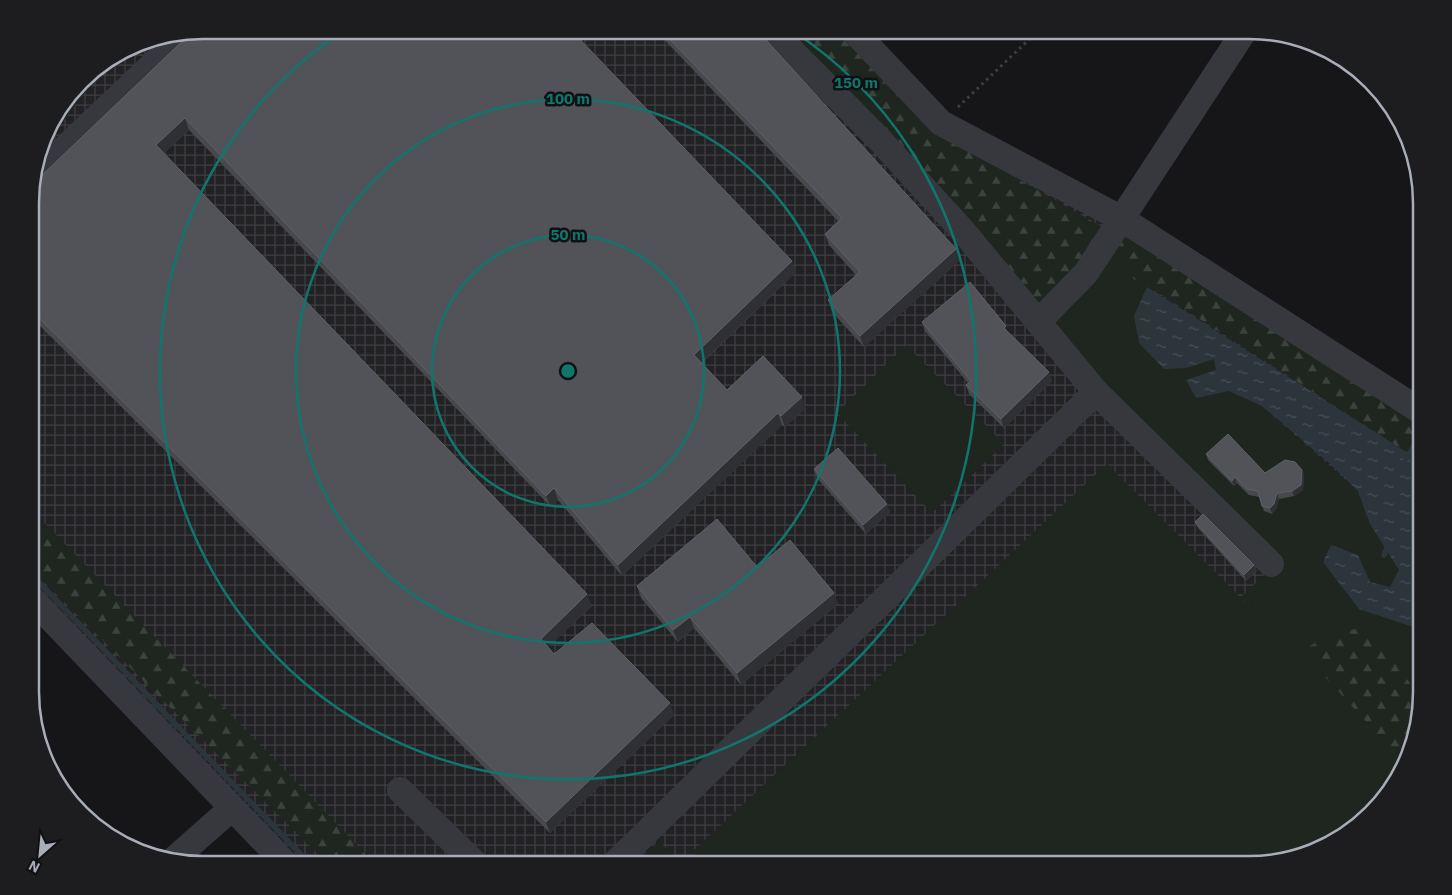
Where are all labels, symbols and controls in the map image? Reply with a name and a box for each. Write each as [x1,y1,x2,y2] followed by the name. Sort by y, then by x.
[834,73,878,92] text: 150 m
[546,89,590,108] text: 100 m
[551,225,585,244] text: 50 m
[559,362,577,380] centre of rings
[15,830,65,880] north arrow
[25,856,43,877] text: N

